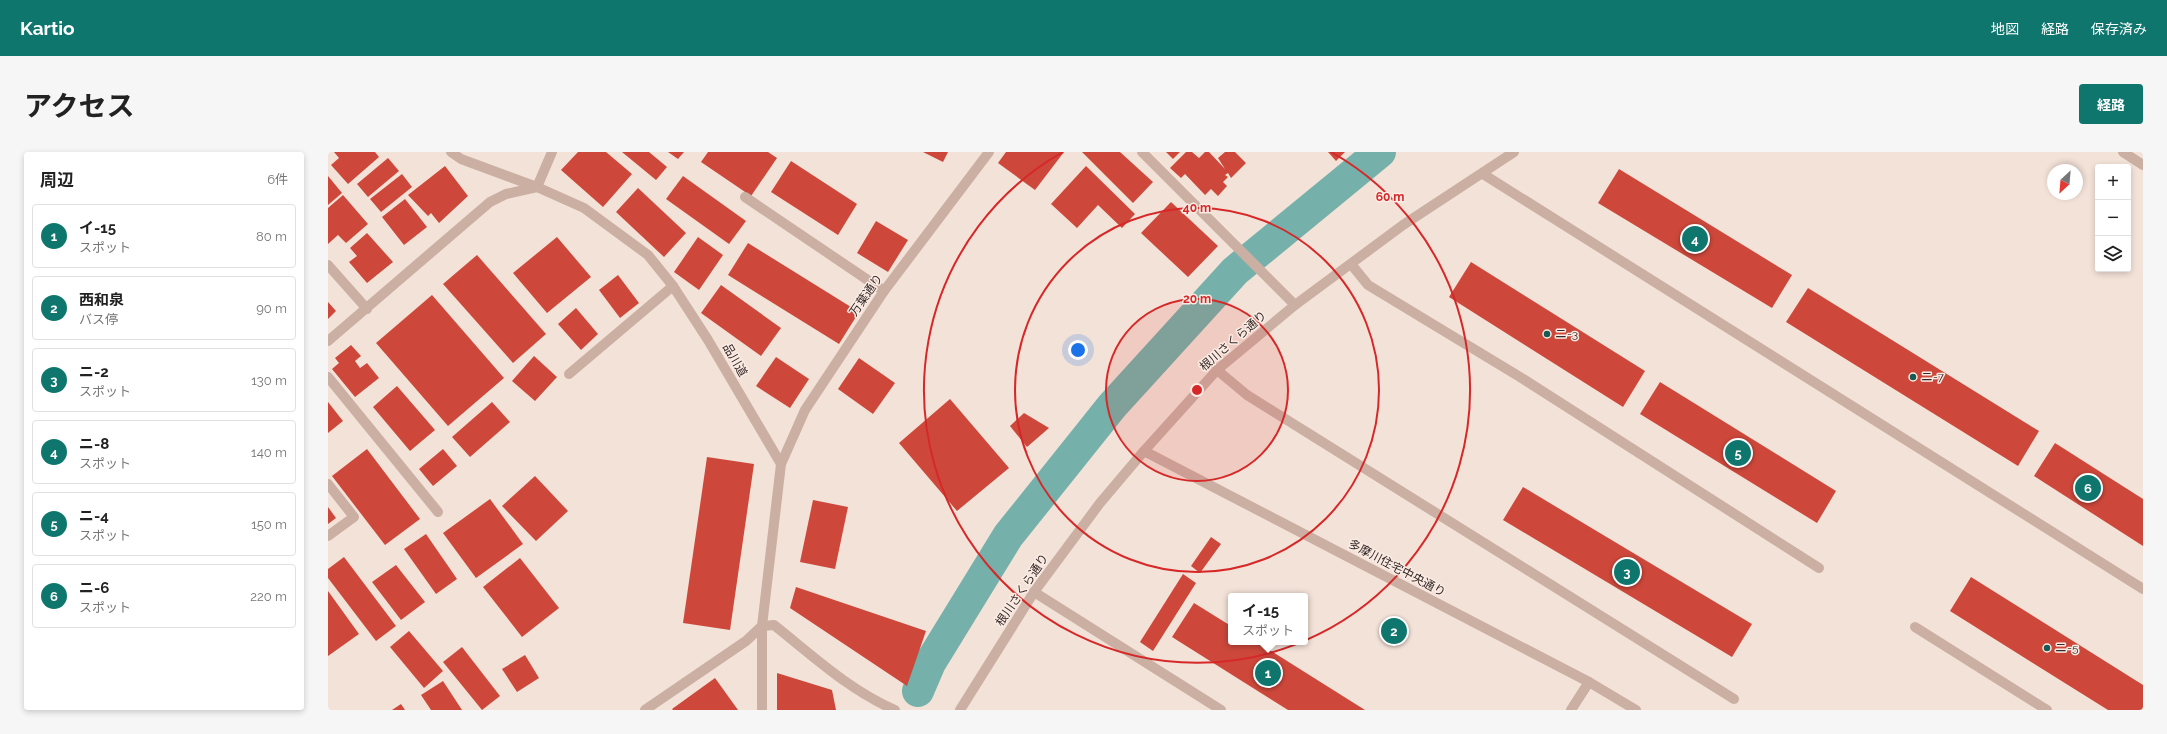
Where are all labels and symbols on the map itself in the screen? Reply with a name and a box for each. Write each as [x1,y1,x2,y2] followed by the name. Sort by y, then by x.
[2047,164,2083,200] north arrow
[1376,190,1404,204] text: 60 m
[1183,201,1211,215] text: 40 m
[1682,224,1708,254] pin: 4
[846,271,886,319] street label: 万葉通り
[1183,292,1211,306] text: 20 m
[1197,308,1269,374] street label: 根川さくら通り
[1555,327,1578,341] place label: ニ-3
[1542,329,1552,339] marker: ニ-3
[1068,340,1088,360] your location
[720,341,750,379] street label: 品川道
[1921,370,1945,384] place label: ニ-7
[1908,372,1918,382] marker: ニ-7
[1190,383,1204,397] centre of rings
[1725,438,1751,468] pin: 5
[2075,473,2101,503] pin: 6
[1346,536,1448,600] street label: 多摩川住宅中央通り
[993,551,1051,629] street label: 根川さくら通り
[1614,557,1640,587] pin: 3
[1381,616,1407,646] pin: 2
[2055,641,2079,655] place label: ニ-5
[2042,643,2052,653] marker: ニ-5
[1255,658,1281,688] pin: 1

